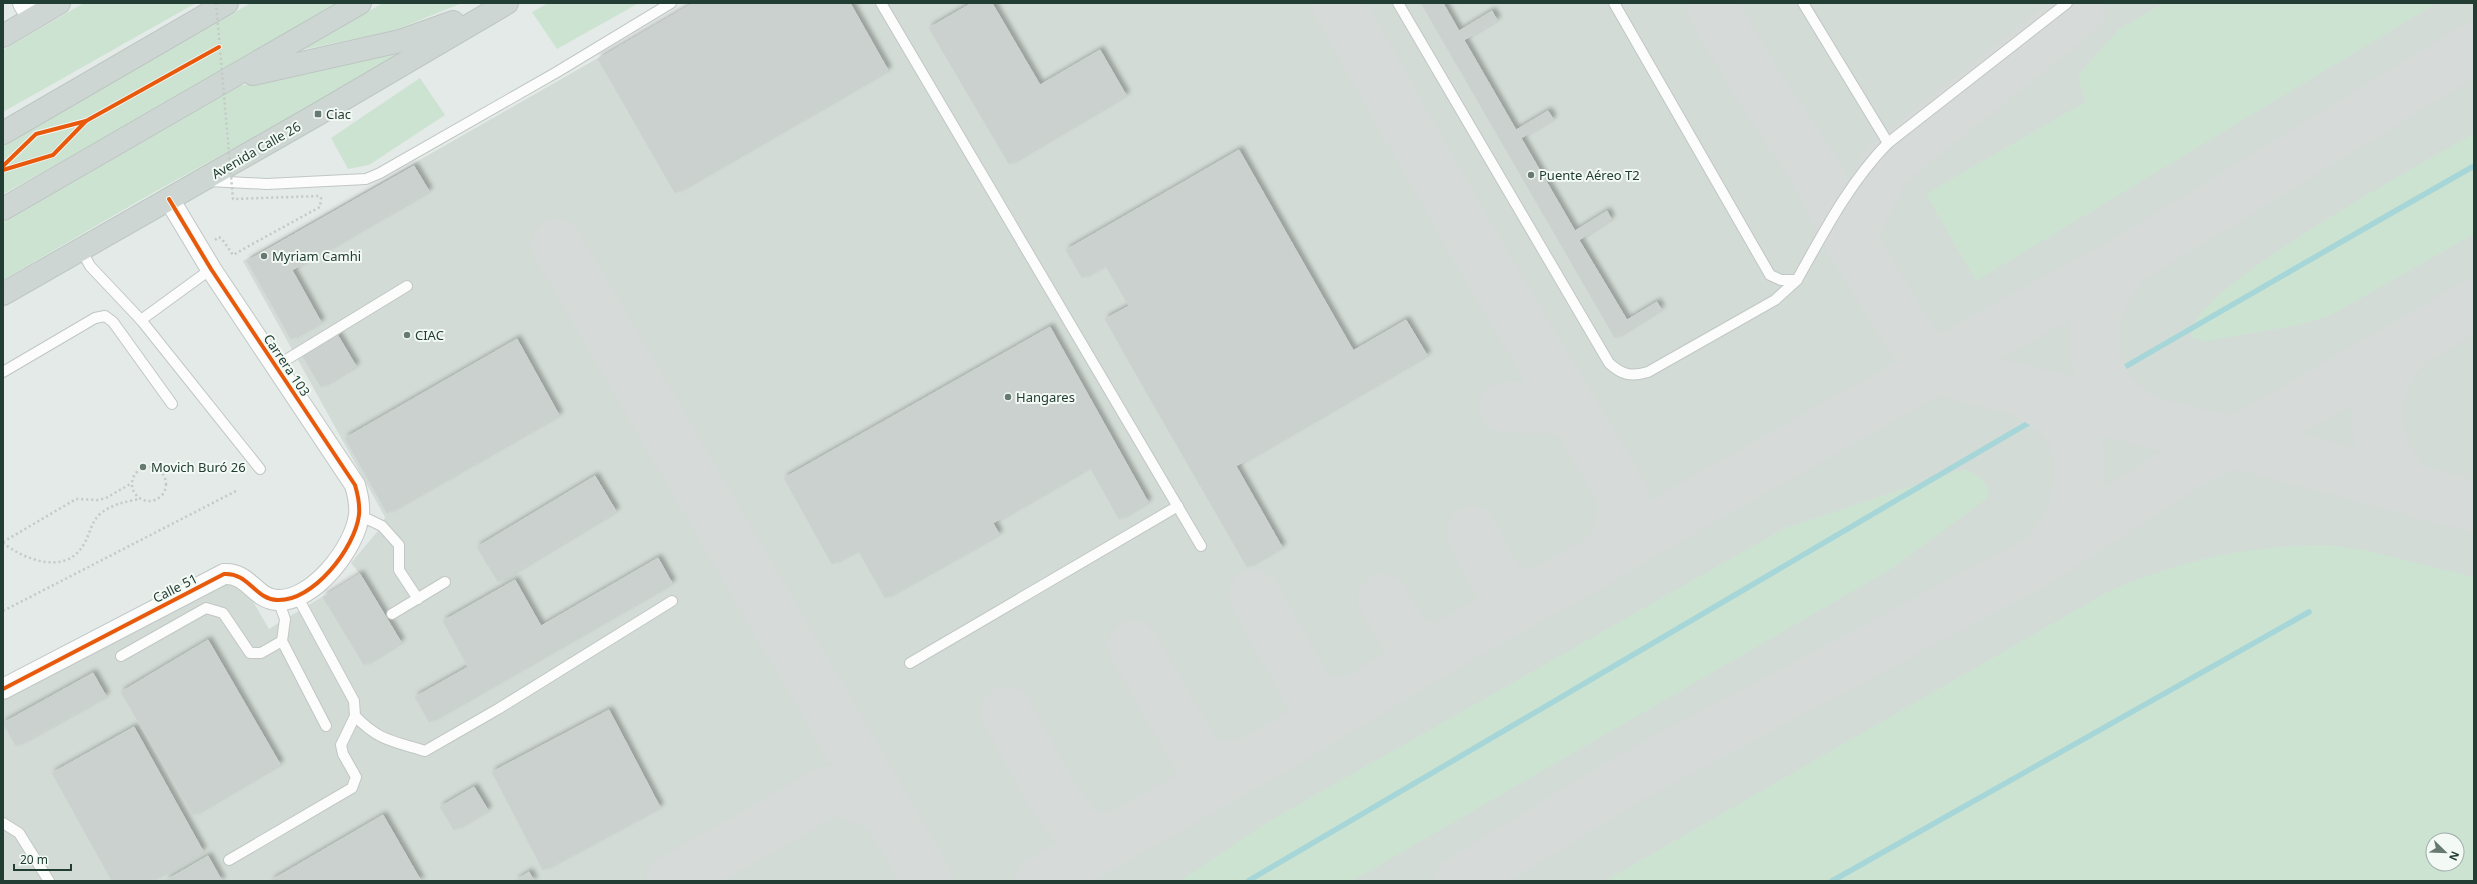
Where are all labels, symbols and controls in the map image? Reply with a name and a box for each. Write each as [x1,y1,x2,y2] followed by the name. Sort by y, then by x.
[326,105,351,123] place label: Ciac
[313,109,323,119] marker: Ciac
[208,117,304,183] street label: Avenida Calle 26
[1539,166,1640,184] place label: Puente Aéreo T2
[1526,170,1536,180] marker: Puente Aéreo T2
[272,247,361,265] place label: Myriam Camhi
[259,251,269,261] marker: Myriam Camhi
[415,326,444,344] place label: CIAC
[260,330,314,400] street label: Carrera 103
[402,330,412,340] marker: CIAC
[1016,388,1075,406] place label: Hangares
[1003,392,1013,402] marker: Hangares
[151,458,246,476] place label: Movich Buró 26
[138,462,148,472] marker: Movich Buró 26
[150,569,200,607] street label: Calle 51
[2425,832,2465,872] north arrow
[14,846,71,872] scale bar
[2446,849,2463,863] text: N
[20,851,48,868] text: 20 m

